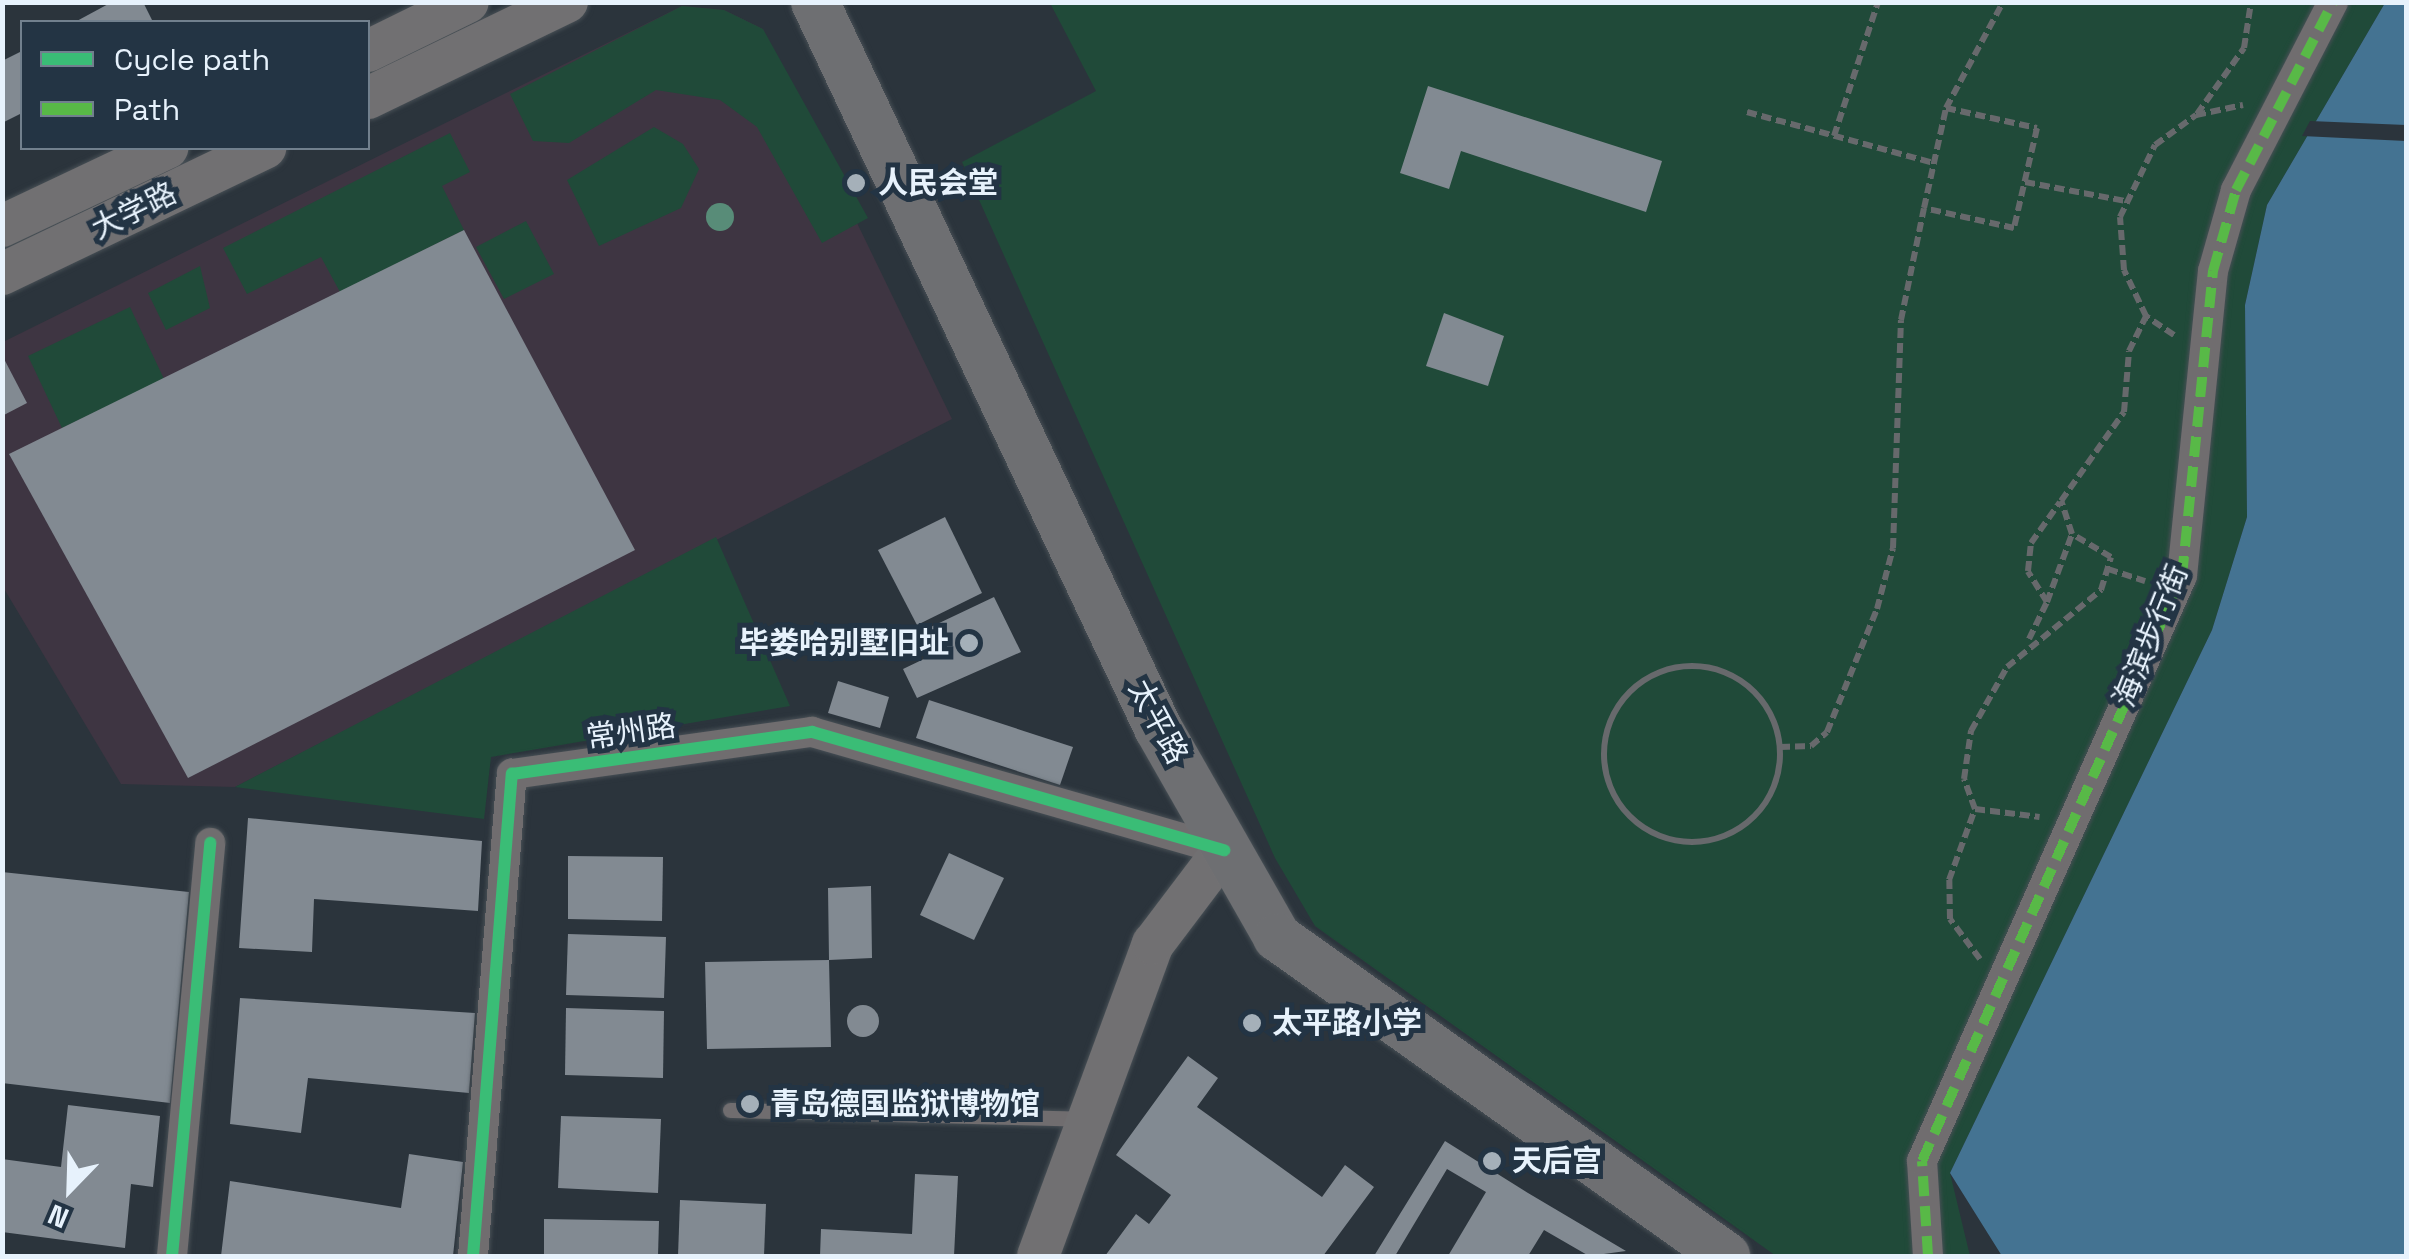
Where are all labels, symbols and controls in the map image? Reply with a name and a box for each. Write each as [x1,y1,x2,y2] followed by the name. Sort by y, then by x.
[20,20,370,150] legend
[114,40,270,79] text: Cycle path
[114,90,180,129] text: Path
[878,165,998,201] place label: 人民会堂
[843,170,869,196] marker: 人民会堂
[86,175,182,247] street label: 大学路
[2106,560,2196,712] street label: 海滨步行街
[739,625,949,661] place label: 毕娄哈别墅旧址
[958,632,980,654] marker: 毕娄哈别墅旧址
[1121,674,1195,770] street label: 太平路
[584,708,678,756] street label: 常州路
[1272,1005,1422,1041] place label: 太平路小学
[1241,1012,1263,1034] marker: 太平路小学
[770,1086,1040,1122] place label: 青岛德国监狱博物馆
[739,1093,761,1115] marker: 青岛德国监狱博物馆
[20,1139,120,1239] north arrow
[1512,1143,1602,1179] place label: 天后宫
[1481,1150,1503,1172] marker: 天后宫
[43,1196,74,1237] text: N

